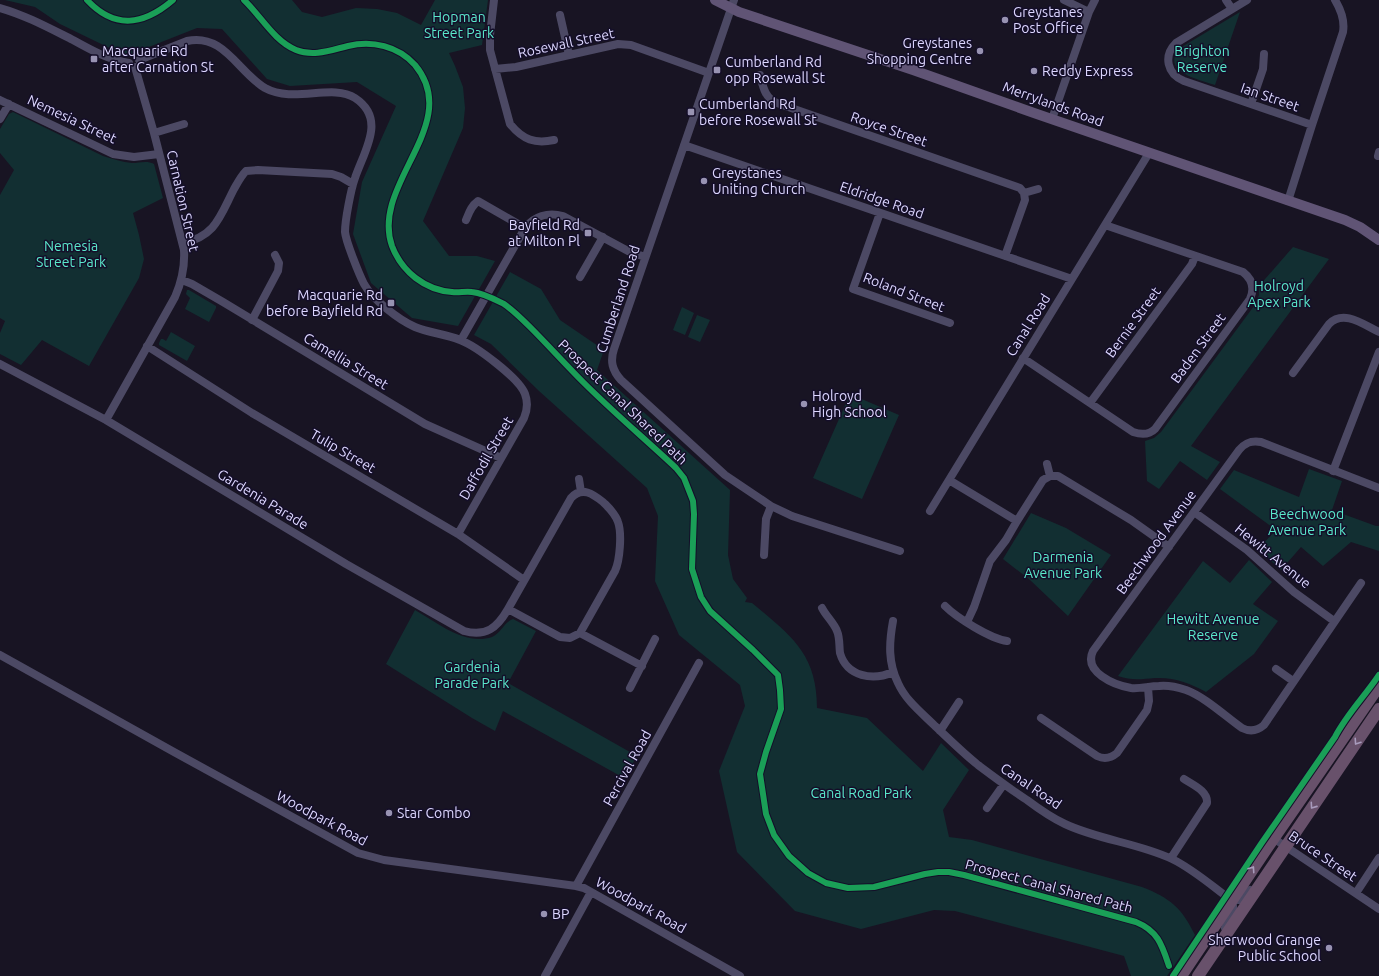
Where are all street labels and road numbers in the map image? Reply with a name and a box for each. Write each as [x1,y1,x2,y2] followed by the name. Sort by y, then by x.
[516,25,616,61] street label: Rosewall Street
[1000,78,1106,130] street label: Merrylands Road
[1239,79,1302,115] street label: Ian Street
[25,91,120,147] street label: Nemesia Street
[849,108,930,150] street label: Royce Street
[164,149,203,254] street label: Carnation Street
[838,178,926,222] street label: Eldridge Road
[593,243,643,355] street label: Cumberland Road
[861,269,948,315] street label: Roland Street
[1102,283,1164,360] street label: Bernie Street
[1003,291,1053,359] street label: Canal Road
[1167,310,1229,386] street label: Baden Street
[301,329,392,393] street label: Camellia Street
[555,336,691,468] street label: Prospect Canal Shared Path
[456,413,517,502] street label: Daffodil Street
[307,426,379,476] street label: Tulip Street
[215,466,311,532] street label: Gardenia Parade
[1113,487,1199,597] street label: Beechwood Avenue
[1232,520,1314,592] street label: Hewitt Avenue
[600,727,654,809] street label: Percival Road
[997,760,1065,812] street label: Canal Road
[274,787,370,849] street label: Woodpark Road
[1286,827,1360,885] street label: Bruce Street
[963,856,1135,916] street label: Prospect Canal Shared Path
[593,874,689,936] street label: Woodpark Road

